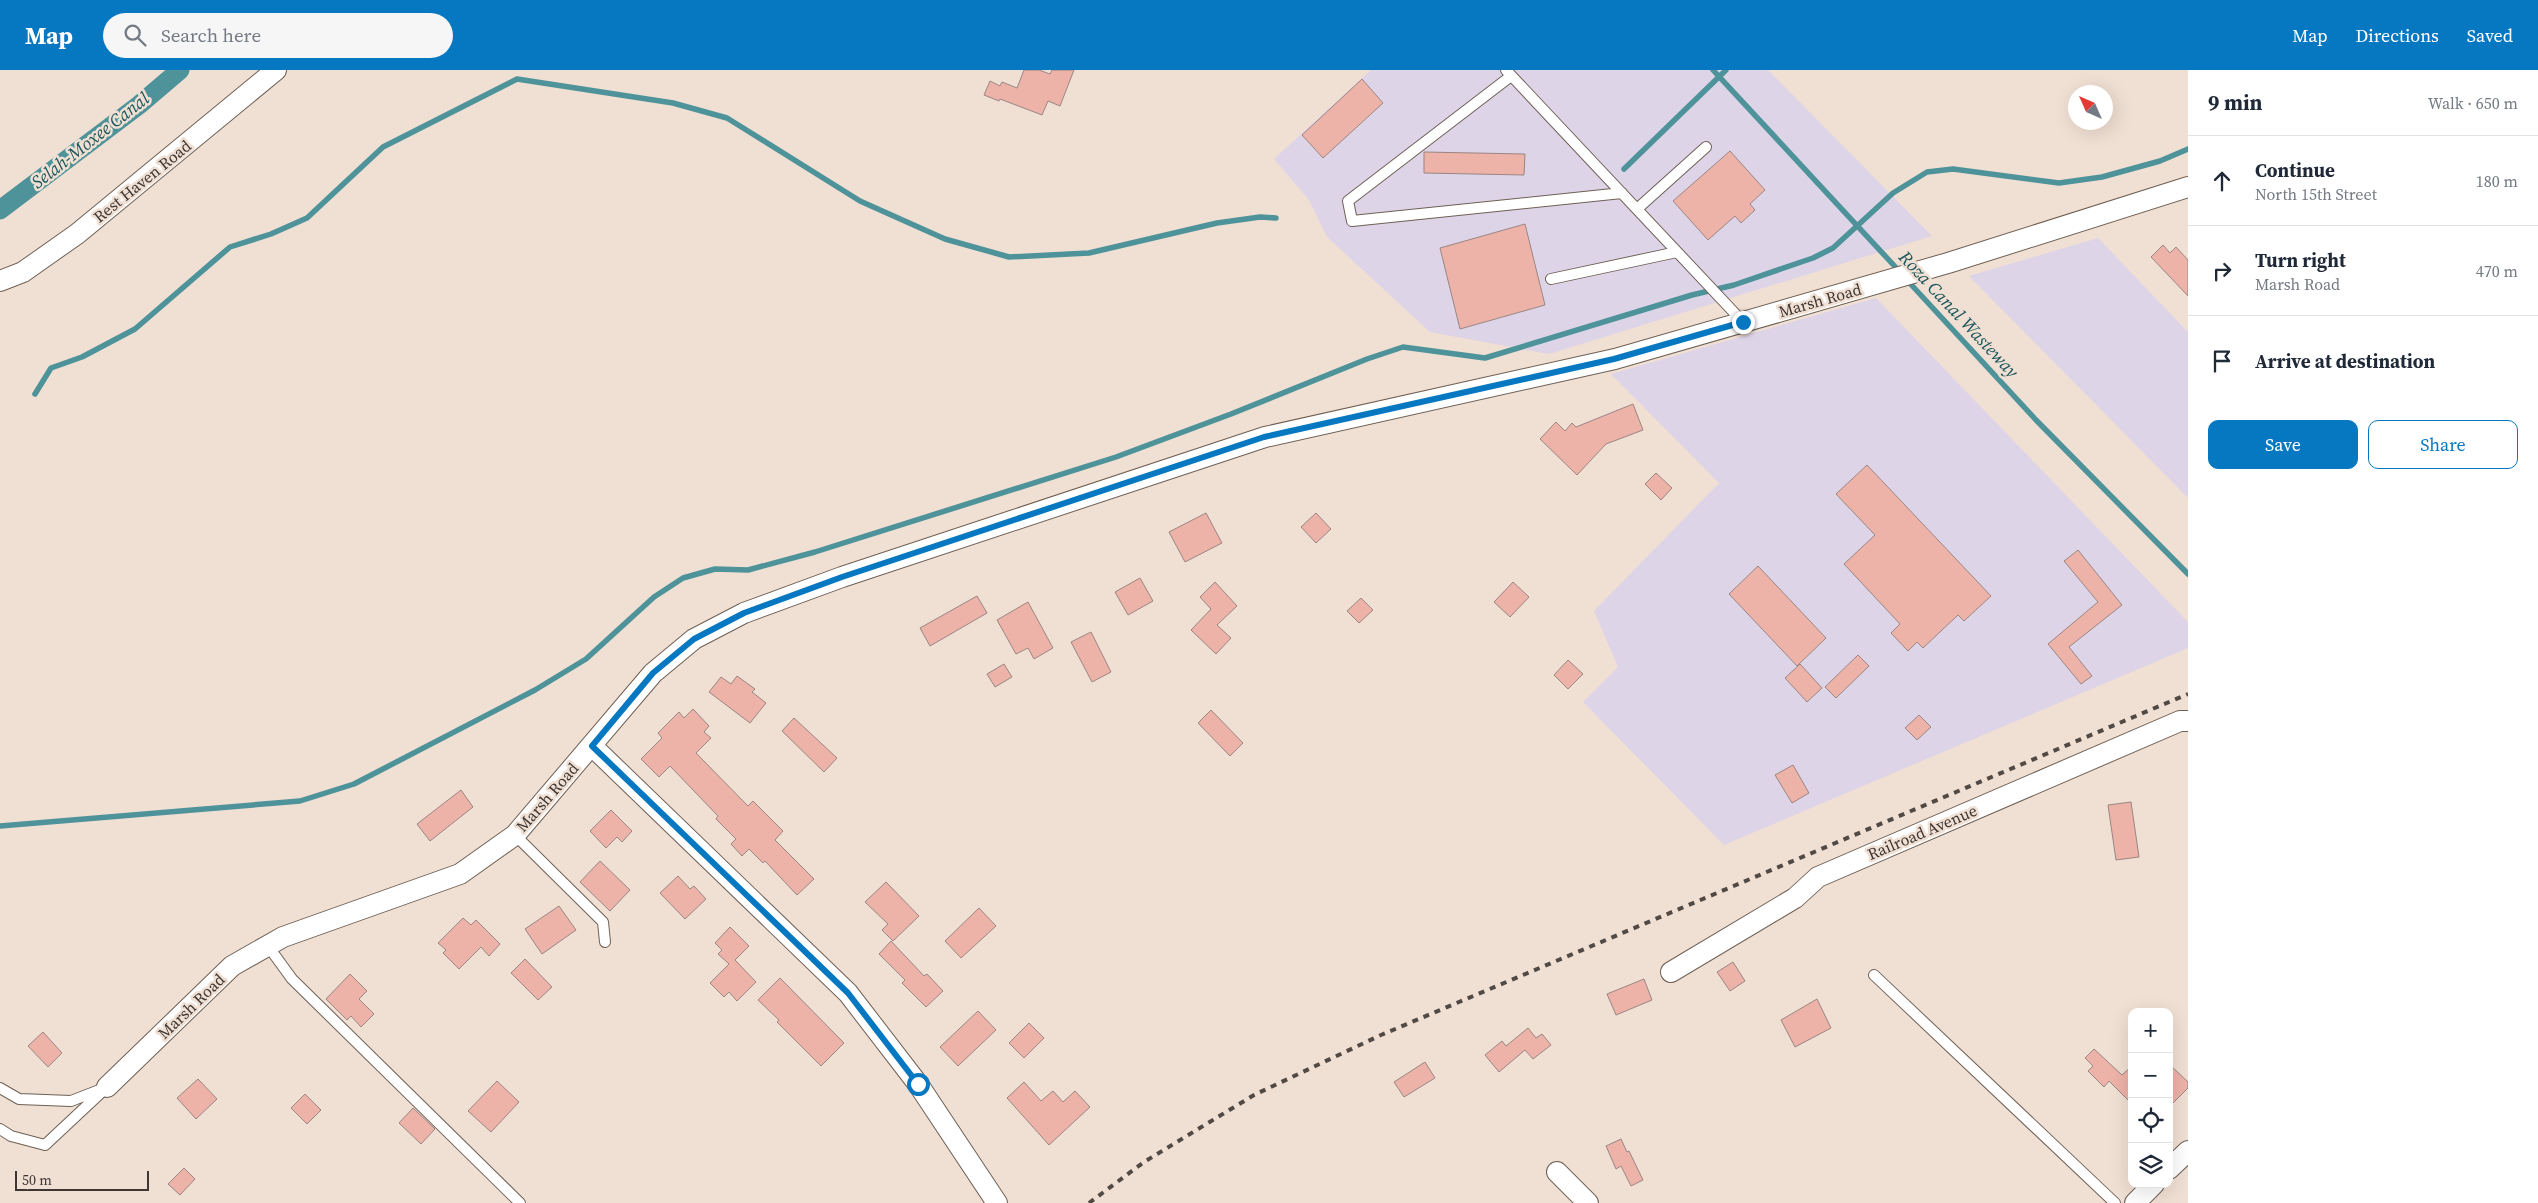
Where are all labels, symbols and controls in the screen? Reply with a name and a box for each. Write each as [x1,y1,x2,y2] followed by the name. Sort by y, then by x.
[103,13,453,58] search box
[25,19,73,52] text: Map
[121,21,149,49] icon: search
[161,22,261,48] text: Search here
[2292,23,2328,48] text: Map
[2356,23,2439,48] text: Directions
[2467,23,2513,48] text: Saved
[2068,85,2113,130] north arrow
[26,86,154,194] water label: Selah-Moxee Canal
[2208,88,2263,117] text: 9 min
[2428,92,2518,114] text: Walk · 650 m
[88,135,196,227] street label: Rest Haven Road
[2255,157,2335,183] text: Continue
[2208,167,2236,195] icon: ahead
[2476,170,2518,192] text: 180 m
[2255,183,2377,205] text: North 15th Street
[1893,244,2025,383] water label: Roza Canal Wasteway
[2255,247,2346,273] text: Turn right
[2208,257,2236,285] icon: right
[2476,260,2518,282] text: 470 m
[2255,273,2340,295] text: Marsh Road
[1776,278,1864,322] street label: Marsh Road
[1732,311,1755,334] route end
[2208,347,2236,375] icon: arrive
[2255,348,2435,374] text: Arrive at destination
[2208,420,2358,469] button: Save
[2368,420,2518,469] button: Share
[511,758,583,836] street label: Marsh Road
[1864,799,1980,865] street label: Railroad Avenue
[153,969,229,1043] street label: Marsh Road
[2128,1008,2173,1188] map controls
[2128,1008,2173,1053] button: +
[2128,1053,2173,1098] button: −
[907,1073,930,1096] route start
[2128,1098,2173,1143] button: locate
[2128,1143,2173,1188] button: layers
[15,1168,149,1191] scale bar
[22,1170,52,1190] text: 50 m

